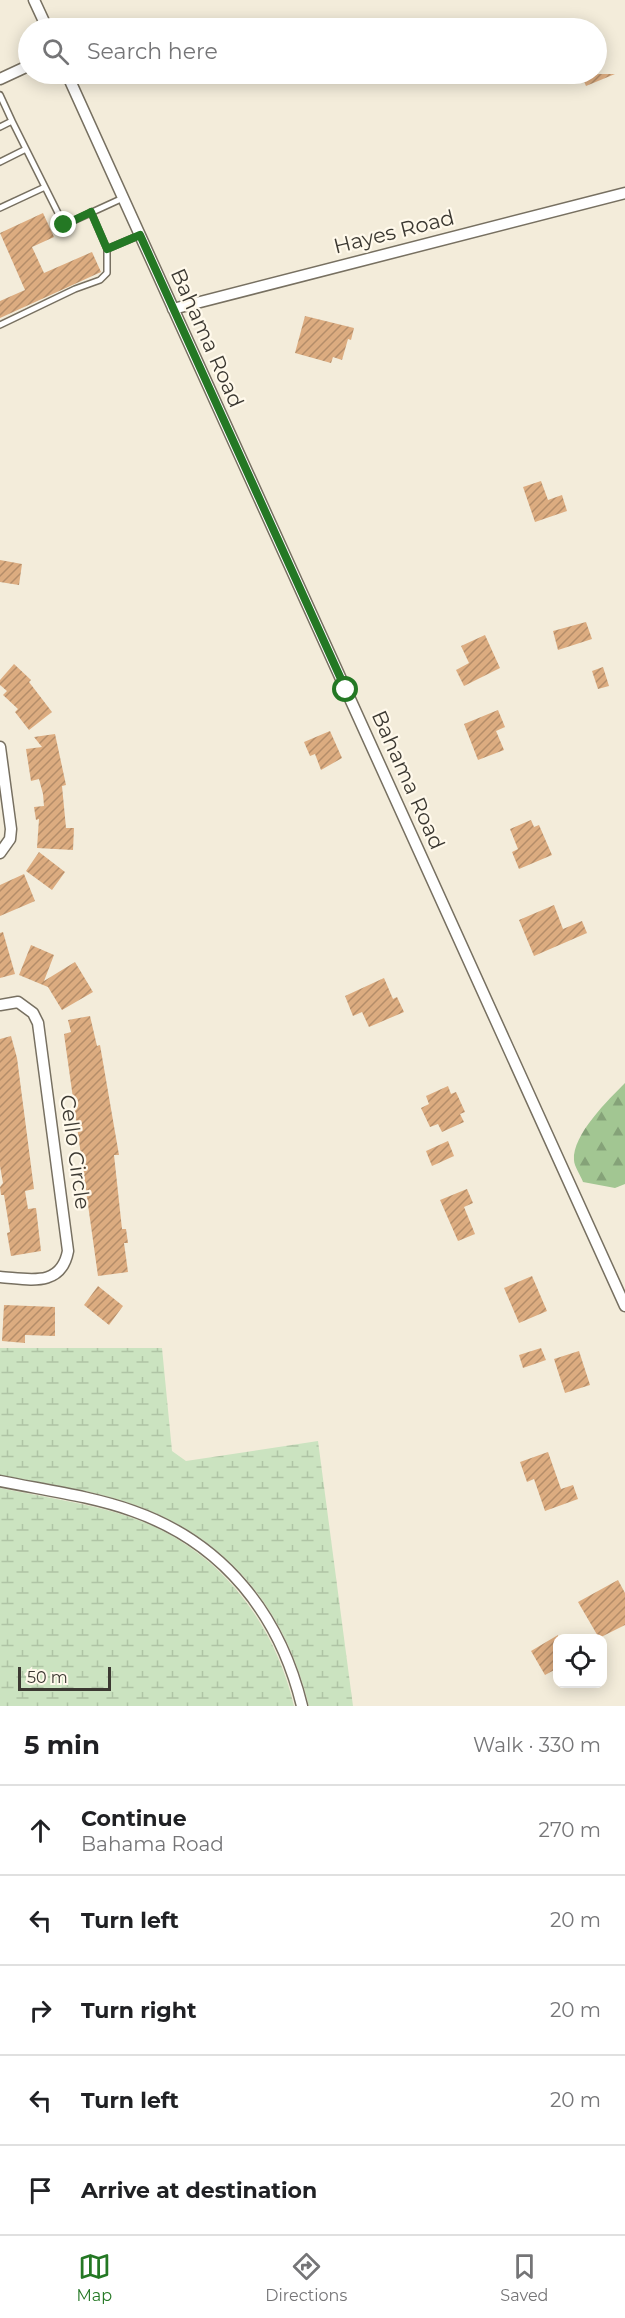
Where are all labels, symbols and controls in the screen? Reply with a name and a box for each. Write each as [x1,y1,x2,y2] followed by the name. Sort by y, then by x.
[18,18,607,84] search box
[39,35,72,68] icon: search
[87,38,218,65] text: Search here
[331,204,457,259] street label: Hayes Road
[50,211,76,237] route end
[166,264,249,411] street label: Bahama Road
[332,676,358,702] route start
[367,706,450,853] street label: Bahama Road
[55,1093,96,1211] street label: Cello Circle
[553,1634,607,1688] map controls
[553,1634,607,1688] button: locate
[18,1664,111,1692] scale bar
[27,1668,68,1687] text: 50 m
[24,1729,100,1761] text: 5 min
[473,1733,601,1757] text: Walk · 330 m
[81,1805,187,1832] text: Continue
[24,1814,57,1847] icon: ahead
[539,1818,601,1842] text: 270 m
[81,1832,224,1856] text: Bahama Road
[24,1904,57,1937] icon: left
[81,1907,179,1934] text: Turn left
[550,1908,601,1932] text: 20 m
[24,1994,57,2027] icon: right
[81,1997,196,2024] text: Turn right
[550,1998,601,2022] text: 20 m
[24,2084,57,2117] icon: left
[81,2087,179,2114] text: Turn left
[550,2088,601,2112] text: 20 m
[24,2174,57,2207] icon: arrive
[81,2177,317,2204] text: Arrive at destination
[77,2250,112,2305] tab: Map
[265,2250,347,2305] tab: Directions
[500,2250,548,2305] tab: Saved

